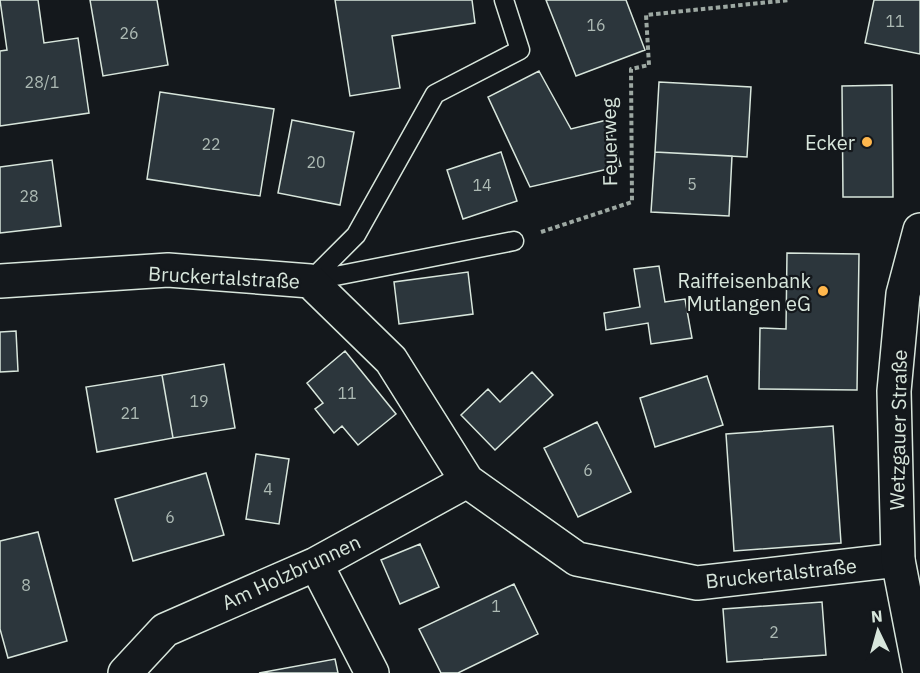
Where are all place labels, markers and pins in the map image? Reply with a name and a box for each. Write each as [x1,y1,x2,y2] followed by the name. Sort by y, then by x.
[805,129,855,156] place label: Ecker
[860,135,874,149] marker: Ecker
[678,267,811,317] place label: Raiffeisenbank Mutlangen eG
[816,284,830,298] marker: Raiffeisenbank Mutlangen eG

